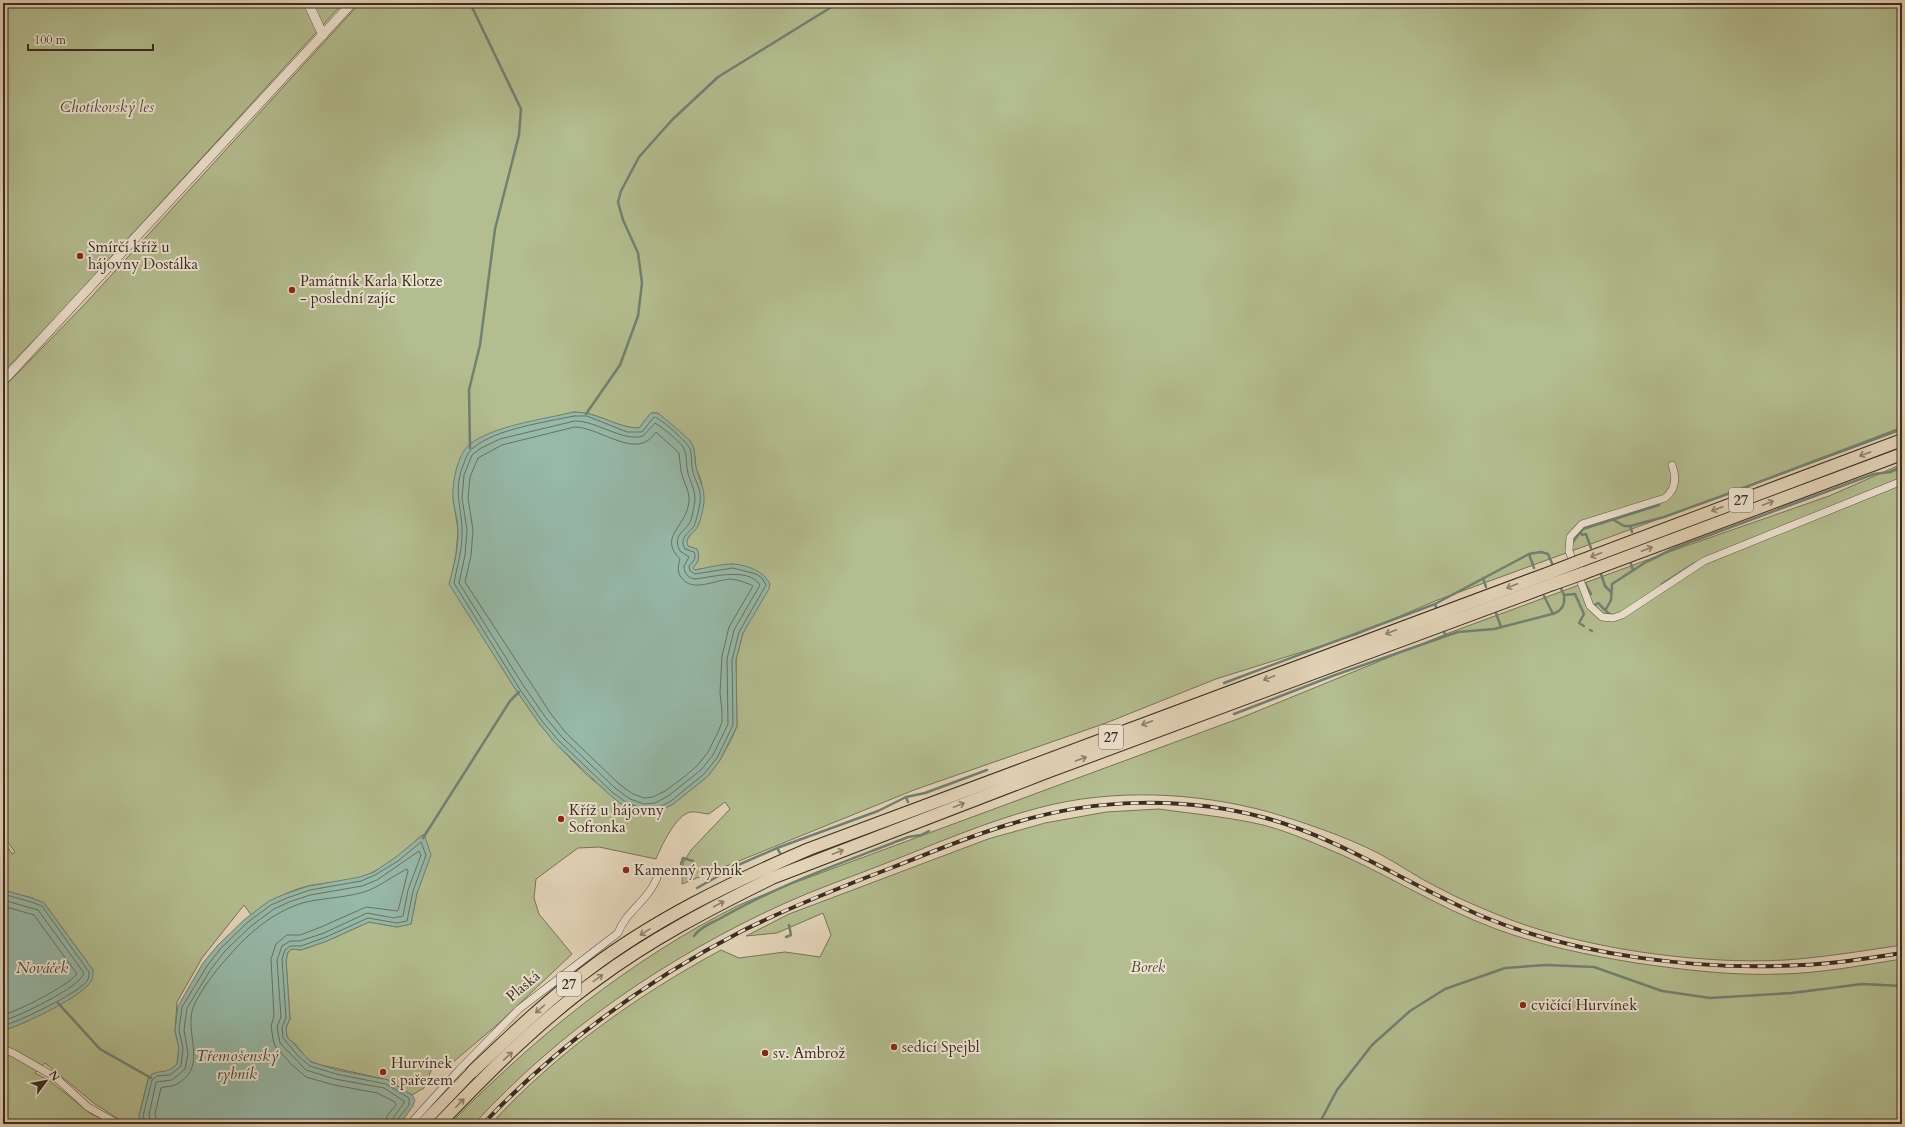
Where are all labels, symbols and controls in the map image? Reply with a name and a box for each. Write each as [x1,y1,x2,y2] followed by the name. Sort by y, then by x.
[28,26,153,52] scale bar
[34,32,67,48] text: 100 m
[60,97,154,117] park label: Chotíkovský les
[88,237,198,274] place label: Smírčí kříž u hájovny Dostálka
[75,251,85,261] marker: Smírčí kříž u hájovny Dostálka
[300,271,443,308] place label: Památník Karla Klotze - poslední zajíc
[287,285,297,295] marker: Památník Karla Klotze - poslední zajíc
[1860,450,1872,458] one-way arrow
[1729,488,1753,512] road number: 27
[1762,499,1774,507] one-way arrow
[1711,506,1724,513] one-way arrow
[1640,545,1652,553] one-way arrow
[1589,552,1602,559] one-way arrow
[1507,583,1519,591] one-way arrow
[1384,629,1397,636] one-way arrow
[1263,674,1275,682] one-way arrow
[1142,720,1154,728] one-way arrow
[1099,725,1123,749] road number: 27
[1074,755,1086,763] one-way arrow
[569,800,664,837] place label: Kříž u hájovny Sofronka
[953,801,965,809] one-way arrow
[556,814,566,824] marker: Kříž u hájovny Sofronka
[831,847,843,855] one-way arrow
[634,860,742,880] place label: Kamenný rybník
[621,865,631,875] marker: Kamenný rybník
[713,900,725,908] one-way arrow
[639,928,651,936] one-way arrow
[16,957,68,979] water label: Nováček
[1131,957,1166,977] park label: Borek
[502,966,545,1006] street label: Plaská
[557,972,581,996] road number: 27
[592,974,603,982] one-way arrow
[1531,995,1637,1015] place label: cvičící Hurvínek
[1518,1000,1528,1010] marker: cvičící Hurvínek
[535,1004,545,1013] one-way arrow
[902,1037,980,1057] place label: sedící Spejbl
[889,1042,899,1052] marker: sedící Spejbl
[773,1043,845,1063] place label: sv. Ambrož
[196,1045,279,1085] water label: Třemošenský rybník
[760,1048,770,1058] marker: sv. Ambrož
[503,1051,513,1060] one-way arrow
[391,1053,453,1090] place label: Hurvínek s pařezem
[26,1061,66,1101] north arrow
[378,1067,388,1077] marker: Hurvínek s pařezem
[45,1068,63,1084] text: N
[455,1098,465,1108] one-way arrow

